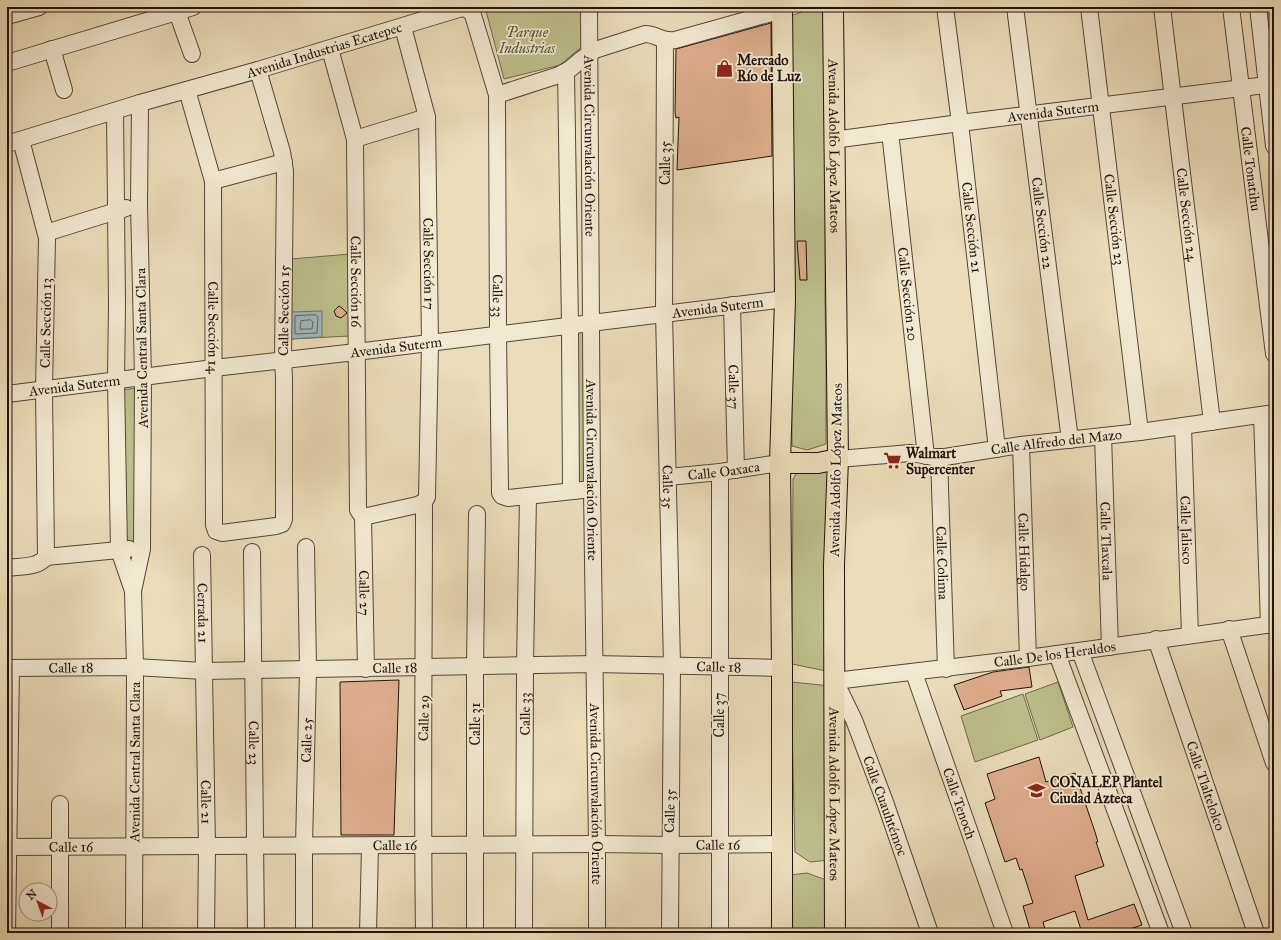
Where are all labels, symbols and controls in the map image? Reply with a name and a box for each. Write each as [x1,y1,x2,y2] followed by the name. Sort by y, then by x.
[244,18,404,82] street label: Avenida Industrias Ecatepec
[498,24,556,57] park label: Parque Industrias
[737,52,801,85] place label: Mercado Río de Luz
[581,54,599,237] street label: Avenida Circunvalación Oriente
[714,58,734,78] shop icon: Mercado Río de Luz
[825,58,844,233] street label: Avenida Adolfo López Mateos
[1005,97,1100,126] street label: Avenida Suterm
[1237,126,1265,212] street label: Calle Tonatihu
[657,141,674,185] street label: Calle 35
[1173,167,1201,263] street label: Calle Sección 24
[1101,173,1128,266] street label: Calle Sección 23
[1028,176,1057,271] street label: Calle Sección 22
[958,181,986,274] street label: Calle Sección 21
[420,218,438,310] street label: Calle Sección 17
[347,236,365,328] street label: Calle Sección 16
[894,246,922,342] street label: Calle Sección 20
[275,264,293,356] street label: Calle Sección 15
[132,268,152,429] street label: Avenida Central Santa Clara
[489,274,506,317] street label: Calle 33
[37,278,55,368] street label: Calle Sección 13
[205,281,222,375] street label: Calle Sección 14
[670,293,765,322] street label: Avenida Suterm
[349,333,443,361] street label: Avenida Suterm
[725,364,743,410] street label: Calle 37
[27,371,121,400] street label: Avenida Suterm
[583,378,602,561] street label: Avenida Circunvalación Oriente
[826,383,846,558] street label: Avenida Adolfo López Mateos
[990,426,1123,458] street label: Calle Alfredo del Mazo
[906,445,976,479] place label: Walmart Supercenter
[883,451,903,471] supermarket icon: Walmart Supercenter
[687,458,761,484] street label: Calle Oaxaca
[659,465,677,510] street label: Calle 35
[1177,495,1196,565] street label: Calle Jalisco
[1097,501,1116,581] street label: Calle Tlaxcala
[1015,513,1034,591] street label: Calle Hidalgo
[933,526,952,600] street label: Calle Colima
[356,570,373,616] street label: Calle 27
[194,583,212,644] street label: Cerrada 21
[993,637,1117,671] street label: Calle De los Heraldos
[696,658,741,676] street label: Calle 18
[49,659,93,676] street label: Calle 18
[372,659,417,676] street label: Calle 18
[126,682,143,843] street label: Avenida Central Santa Clara
[516,692,533,736] street label: Calle 33
[711,693,728,737] street label: Calle 37
[415,695,433,741] street label: Calle 29
[467,702,484,745] street label: Calle 31
[587,702,606,885] street label: Avenida Circunvalación Oriente
[826,706,843,881] street label: Avenida Adolfo López Mateos
[297,717,315,763] street label: Calle 25
[245,721,263,765] street label: Calle 23
[1183,739,1229,833] street label: Calle Tlaltelolco
[859,754,911,859] street label: Calle Cuauhtémoc
[939,765,980,841] street label: Calle Tenoch
[1050,774,1164,807] place label: CONALEP Plantel Ciudad Azteca
[197,780,215,825] street label: Calle 21
[1027,780,1047,800] school or university icon: CONALEP Plantel Ciudad Azteca
[661,788,679,833] street label: Calle 35
[373,836,418,854] street label: Calle 16
[696,836,741,853] street label: Calle 16
[49,838,94,855] street label: Calle 16
[18,882,58,922] north arrow
[24,886,40,903] text: N

